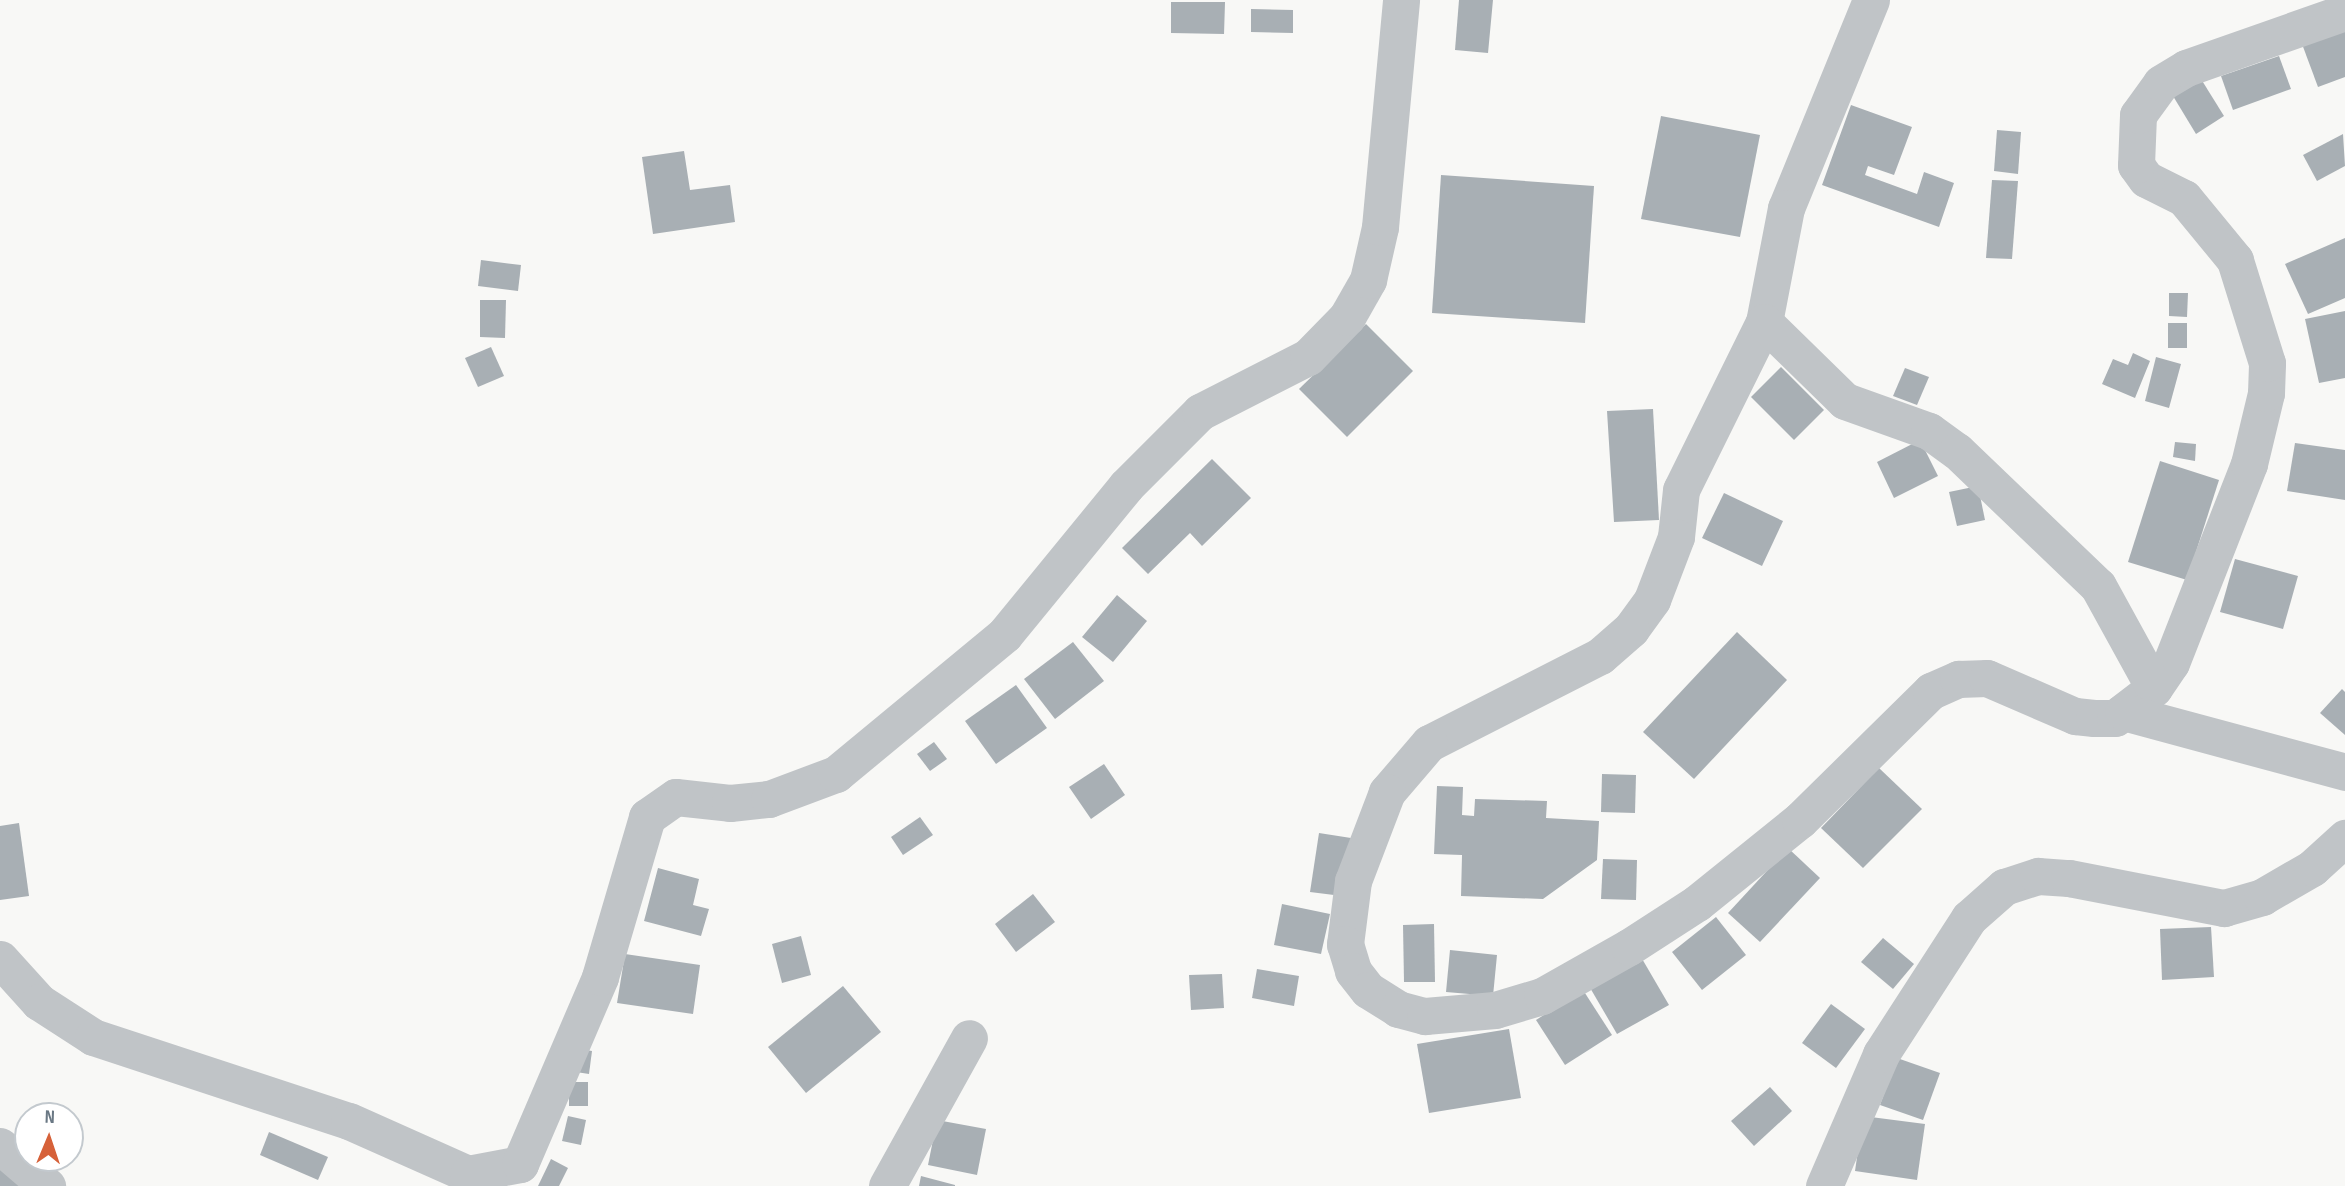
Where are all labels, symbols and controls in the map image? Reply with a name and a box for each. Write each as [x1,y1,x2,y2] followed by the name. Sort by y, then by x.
[14,1102,84,1172] north arrow
[44,1106,55,1129] text: N

